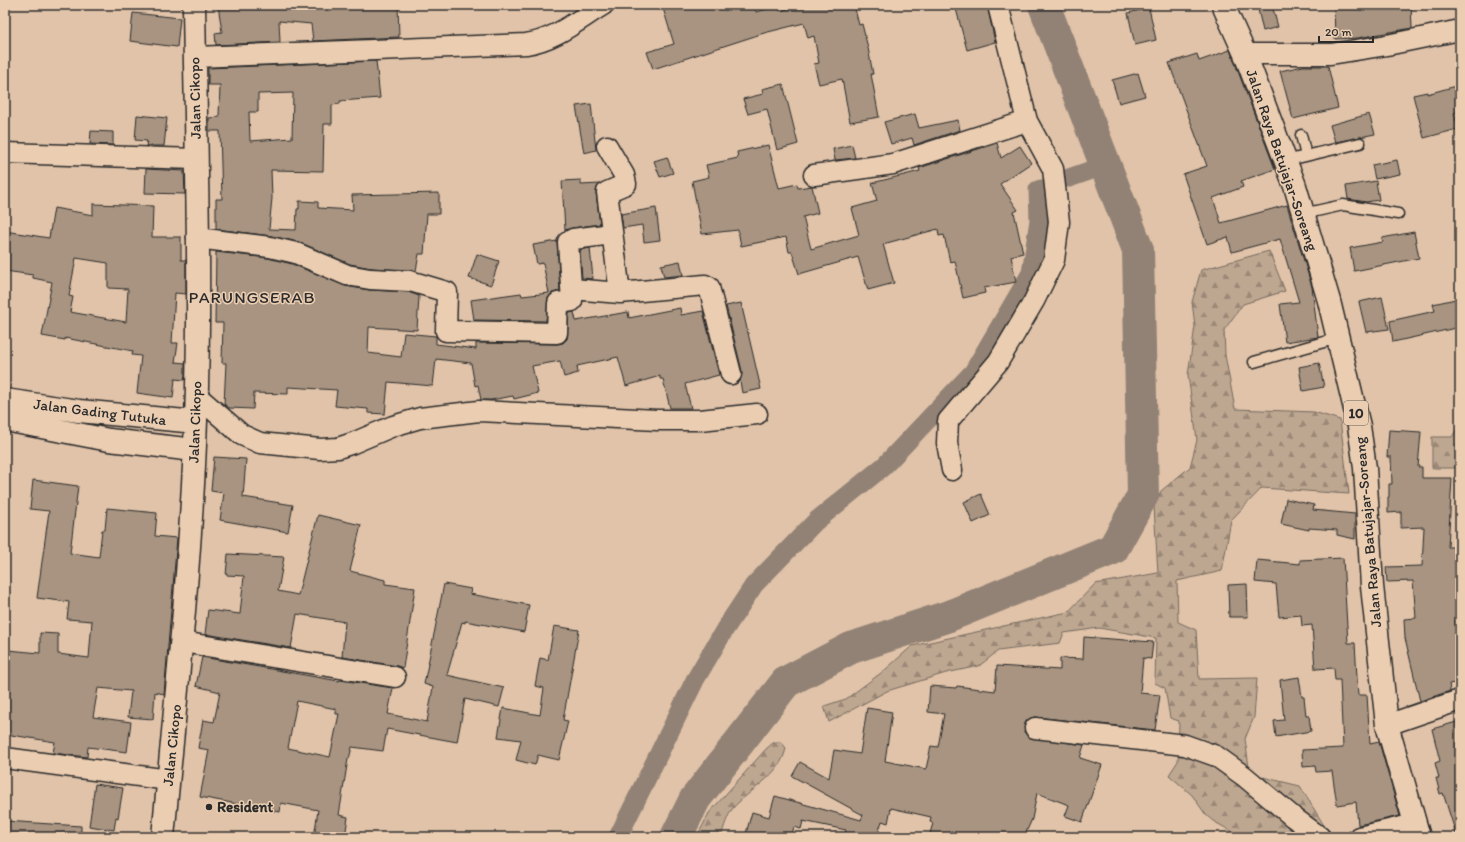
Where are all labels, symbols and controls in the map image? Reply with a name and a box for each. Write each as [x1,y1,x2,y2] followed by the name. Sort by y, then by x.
[1319,18,1373,44] scale bar
[1325,25,1352,39] text: 20 m
[185,57,205,139] street label: Jalan Cikopo
[1242,67,1322,254] street label: Jalan Raya Batujajar-Soreang
[189,287,315,307] district label: PARUNGSERAB
[185,381,205,463] street label: Jalan Cikopo
[33,395,168,429] street label: Jalan Gading Tutuka
[1344,401,1368,425] road number: 10
[1351,436,1385,628] street label: Jalan Raya Batujajar-Soreang
[159,703,185,787] street label: Jalan Cikopo
[217,798,273,816] place label: Resident
[204,802,214,812] marker: Resident

